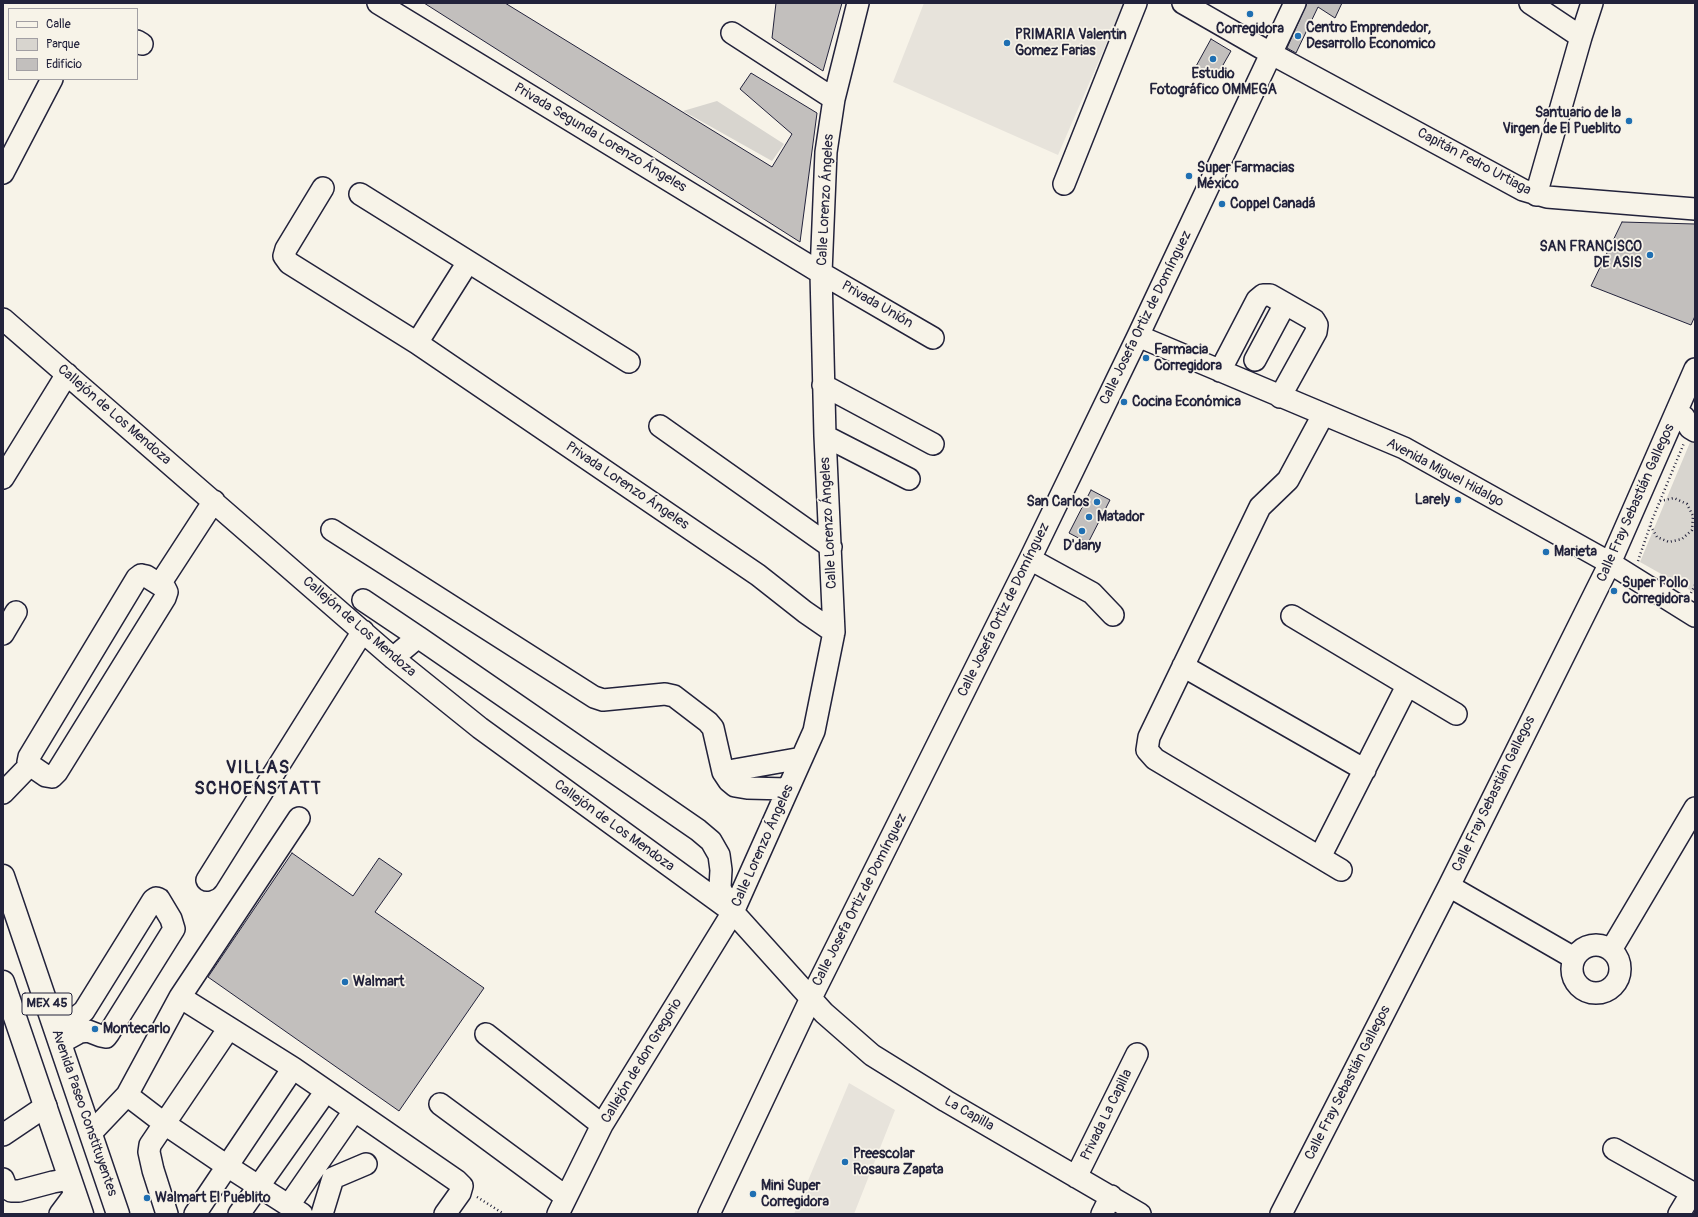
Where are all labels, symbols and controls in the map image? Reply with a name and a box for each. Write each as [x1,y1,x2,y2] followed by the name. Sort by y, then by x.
[8,8,138,80] legend
[1245,9,1255,19] marker: Corregidora
[46,17,71,32] text: Calle
[1306,20,1436,52] place label: Centro Emprendedor, Desarrollo Economico
[1216,21,1284,37] place label: Corregidora
[1015,27,1127,60] place label: PRIMARIA Valentin Gomez Farias
[1293,31,1303,41] marker: Centro Emprendedor, Desarrollo Economico
[46,37,80,52] text: Parque
[1002,38,1012,48] marker: PRIMARIA Valentin Gomez Farias
[1208,54,1218,64] marker: Estudio Fotográfico OMMEGA
[46,57,82,72] text: Edificio
[1149,66,1277,98] place label: Estudio Fotográfico OMMEGA
[511,80,689,196] street label: Privada Segunda Lorenzo Ángeles
[1502,105,1621,138] place label: Santuario de la Virgen de El Pueblito
[1624,116,1634,126] marker: Santuario de la Virgen de El Pueblito
[1414,125,1534,199] street label: Capitán Pedro Urtiaga
[814,134,838,266] street label: Calle Lorenzo Ángeles
[1197,160,1294,192] place label: Super Farmacias México
[1184,171,1194,181] marker: Super Farmacias México
[1230,196,1315,212] place label: Coppel Canadá
[1217,199,1227,209] marker: Coppel Canadá
[1096,228,1196,408] street label: Calle Josefa Ortiz de Domínguez
[1539,239,1642,272] place label: SAN FRANCISCO DE ASIS
[1645,250,1655,260] marker: SAN FRANCISCO DE ASIS
[838,278,916,332] street label: Privada Unión
[1154,342,1222,374] place label: Farmacia Corregidora
[1141,353,1151,363] marker: Farmacia Corregidora
[54,361,174,469] street label: Callejón de Los Mendoza
[1132,394,1241,410] place label: Cocina Económica
[1119,397,1129,407] marker: Cocina Económica
[1594,421,1678,585] street label: Calle Fray Sebastián Gallegos
[1383,435,1507,511] street label: Avenida Miguel Hidalgo
[562,439,692,533] street label: Privada Lorenzo Ángeles
[817,457,841,589] street label: Calle Lorenzo Ángeles
[1415,492,1450,508] place label: Larely
[1027,494,1089,510] place label: San Carlos
[1453,495,1463,505] marker: Larely
[1092,497,1102,507] marker: San Carlos
[1097,509,1144,525] place label: Matador
[1084,512,1094,522] marker: Matador
[954,520,1054,700] street label: Calle Josefa Ortiz de Domínguez
[1077,526,1087,536] marker: D'dany
[1063,538,1101,554] place label: D'dany
[1554,544,1597,560] place label: Marieta
[1541,547,1551,557] marker: Marieta
[299,573,419,681] street label: Callejón de Los Mendoza
[1622,575,1690,608] place label: Super Pollo Corregidora
[1609,586,1619,596] marker: Super Pollo Corregidora
[1449,713,1539,875] street label: Calle Fray Sebastián Gallegos
[194,757,322,800] district label: VILLAS SCHOENSTATT
[551,777,677,875] street label: Callejón de Los Mendoza
[728,782,798,910] street label: Calle Lorenzo Ángeles
[809,811,911,989] street label: Calle Josefa Ortiz de Domínguez
[353,974,404,990] place label: Walmart
[340,977,350,987] marker: Walmart
[22,993,72,1015] road number: MEX 45
[598,995,686,1127] street label: Callejón de don Gregorio
[1302,1003,1394,1163] street label: Calle Fray Sebastián Gallegos
[103,1021,170,1037] place label: Montecarlo
[90,1024,100,1034] marker: Montecarlo
[48,1027,120,1199] street label: Avenida Paseo Constituyentes
[1078,1067,1136,1163] street label: Privada La Capilla
[941,1093,997,1135] street label: La Capilla
[853,1146,944,1178] place label: Preescolar Rosaura Zapata
[840,1157,850,1167] marker: Preescolar Rosaura Zapata
[761,1178,829,1210] place label: Mini Super Corregidora
[748,1189,758,1199] marker: Mini Super Corregidora
[155,1190,271,1206] place label: Walmart El Pueblito
[142,1193,152,1203] marker: Walmart El Pueblito

